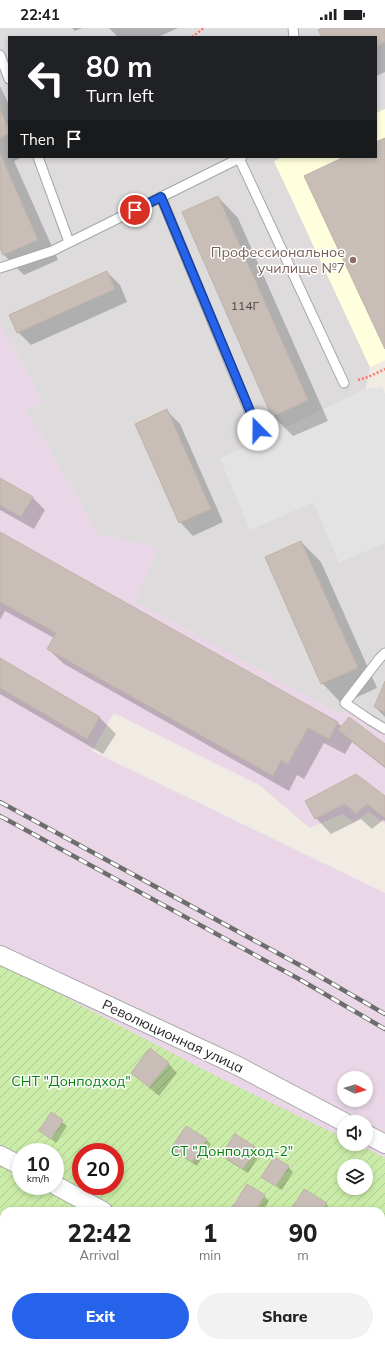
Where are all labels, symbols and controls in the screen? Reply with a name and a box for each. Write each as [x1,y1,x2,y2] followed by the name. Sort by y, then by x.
[20,5,60,24] text: 22:41
[86,49,152,84] text: 80 m
[20,52,72,104] icon: left
[86,84,154,107] text: Turn left
[63,128,85,150] icon: arrive
[20,130,55,149] text: Then
[118,193,152,227] pin
[124,199,146,221] icon: arrive
[211,243,345,277] place label: Профессиональное училище №7
[348,255,358,265] marker: Профессиональное училище №7
[231,298,259,313] house number: 114Г
[237,409,279,451] position arrow
[99,995,247,1077] street label: Революционная улица
[337,1071,373,1107] north arrow
[337,1071,373,1195] map controls
[11,1072,131,1090] park label: СНТ "Донподход"
[337,1115,373,1151] button: sound
[171,1142,293,1160] park label: СТ "Донподход-2"
[72,1143,124,1195] speed limit sign: 20
[26,1151,50,1176] text: 10
[337,1159,373,1195] button: layers
[27,1172,49,1185] text: km/h
[68,1218,131,1248] text: 22:42
[203,1218,217,1248] text: 1
[289,1218,317,1248] text: 90
[80,1247,119,1263] text: Arrival
[199,1247,221,1263] text: min
[297,1247,309,1263] text: m
[12,1293,189,1339] button: Exit
[197,1293,373,1339] button: Share

